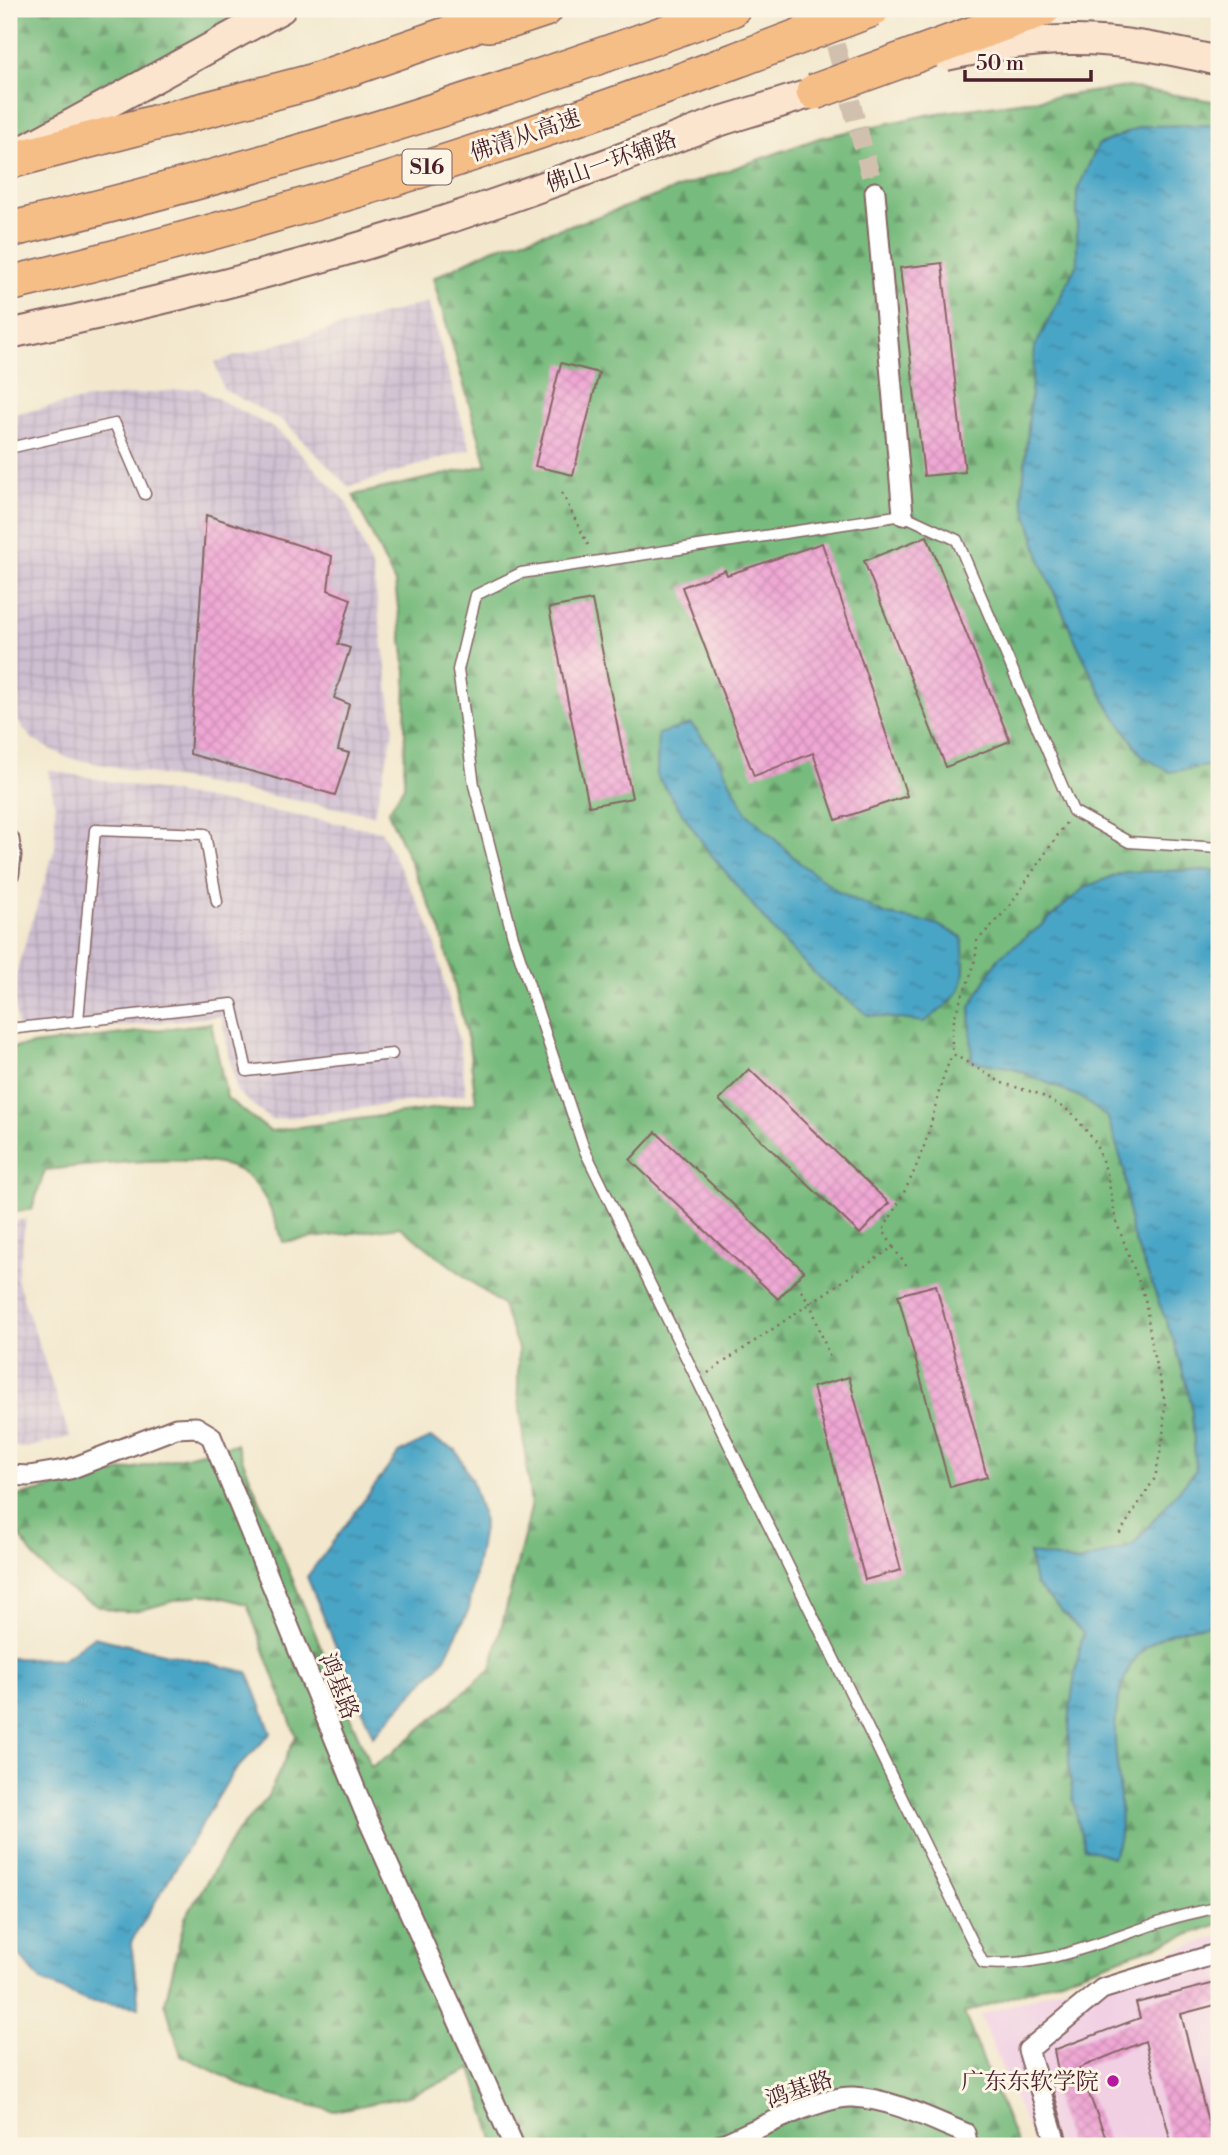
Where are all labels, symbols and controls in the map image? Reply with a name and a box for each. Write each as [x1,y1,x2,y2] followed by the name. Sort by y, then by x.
[965,38,1092,82] scale bar
[976,51,1024,77] text: 50 m
[466,104,584,168] street label: 佛清从高速
[542,125,681,199] street label: 佛山一环辅路
[402,150,452,184] road number: S16
[312,1649,364,1724] street label: 鸿基路
[762,2065,837,2114] street label: 鸿基路
[961,2068,1099,2096] place label: 广东东软学院
[1105,2073,1121,2089] marker: 广东东软学院

